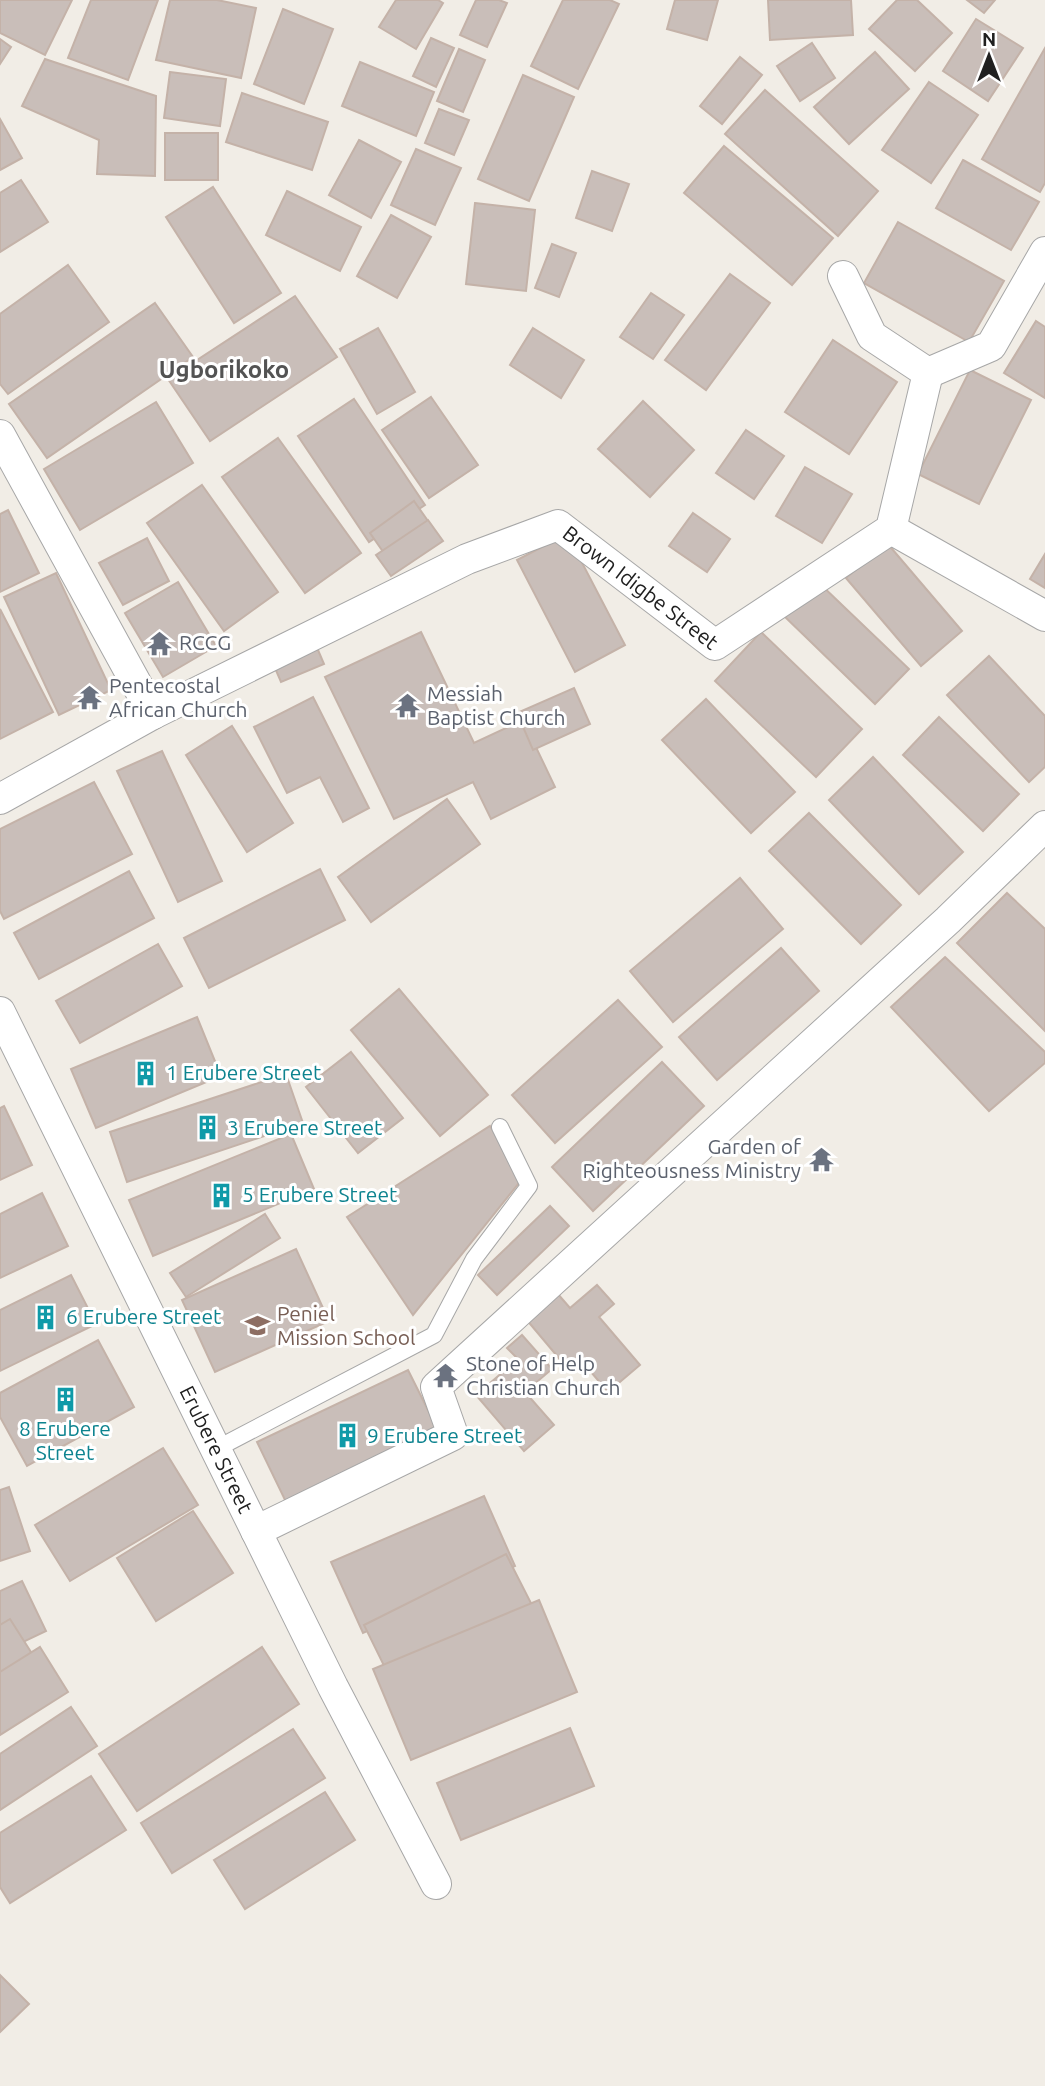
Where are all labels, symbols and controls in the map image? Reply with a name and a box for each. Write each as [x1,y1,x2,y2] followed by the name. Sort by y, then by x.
[954,21,1024,91] north arrow
[982,28,996,50] text: N
[159,356,289,383] district label: Ugborikoko
[559,520,723,654] street label: Brown Idigbe Street
[145,629,173,657] temple icon: RCCG
[179,630,231,654] place label: RCCG
[109,673,248,721] place label: Pentecostal African Church
[427,681,566,729] place label: Messiah Baptist Church
[75,684,103,712] temple icon: Pentecostal African Church
[393,692,421,720] temple icon: Messiah Baptist Church
[132,1059,160,1087] building icon: 1 Erubere Street
[166,1060,321,1084] place label: 1 Erubere Street
[193,1114,221,1142] building icon: 3 Erubere Street
[227,1115,382,1139] place label: 3 Erubere Street
[583,1134,802,1182] place label: Garden of Righteousness Ministry
[807,1145,835,1173] temple icon: Garden of Righteousness Ministry
[208,1181,236,1209] building icon: 5 Erubere Street
[242,1182,397,1206] place label: 5 Erubere Street
[277,1301,416,1349] place label: Peniel Mission School
[32,1303,60,1331] building icon: 6 Erubere Street
[66,1304,221,1328] place label: 6 Erubere Street
[243,1312,271,1340] school or university icon: Peniel Mission School
[466,1351,621,1399] place label: Stone of Help Christian Church
[432,1362,460,1390] temple icon: Stone of Help Christian Church
[175,1382,258,1517] street label: Erubere Street
[51,1386,79,1414] building icon: 8 Erubere Street
[19,1416,111,1464] place label: 8 Erubere Street
[333,1422,361,1450] building icon: 9 Erubere Street
[367,1423,522,1447] place label: 9 Erubere Street

